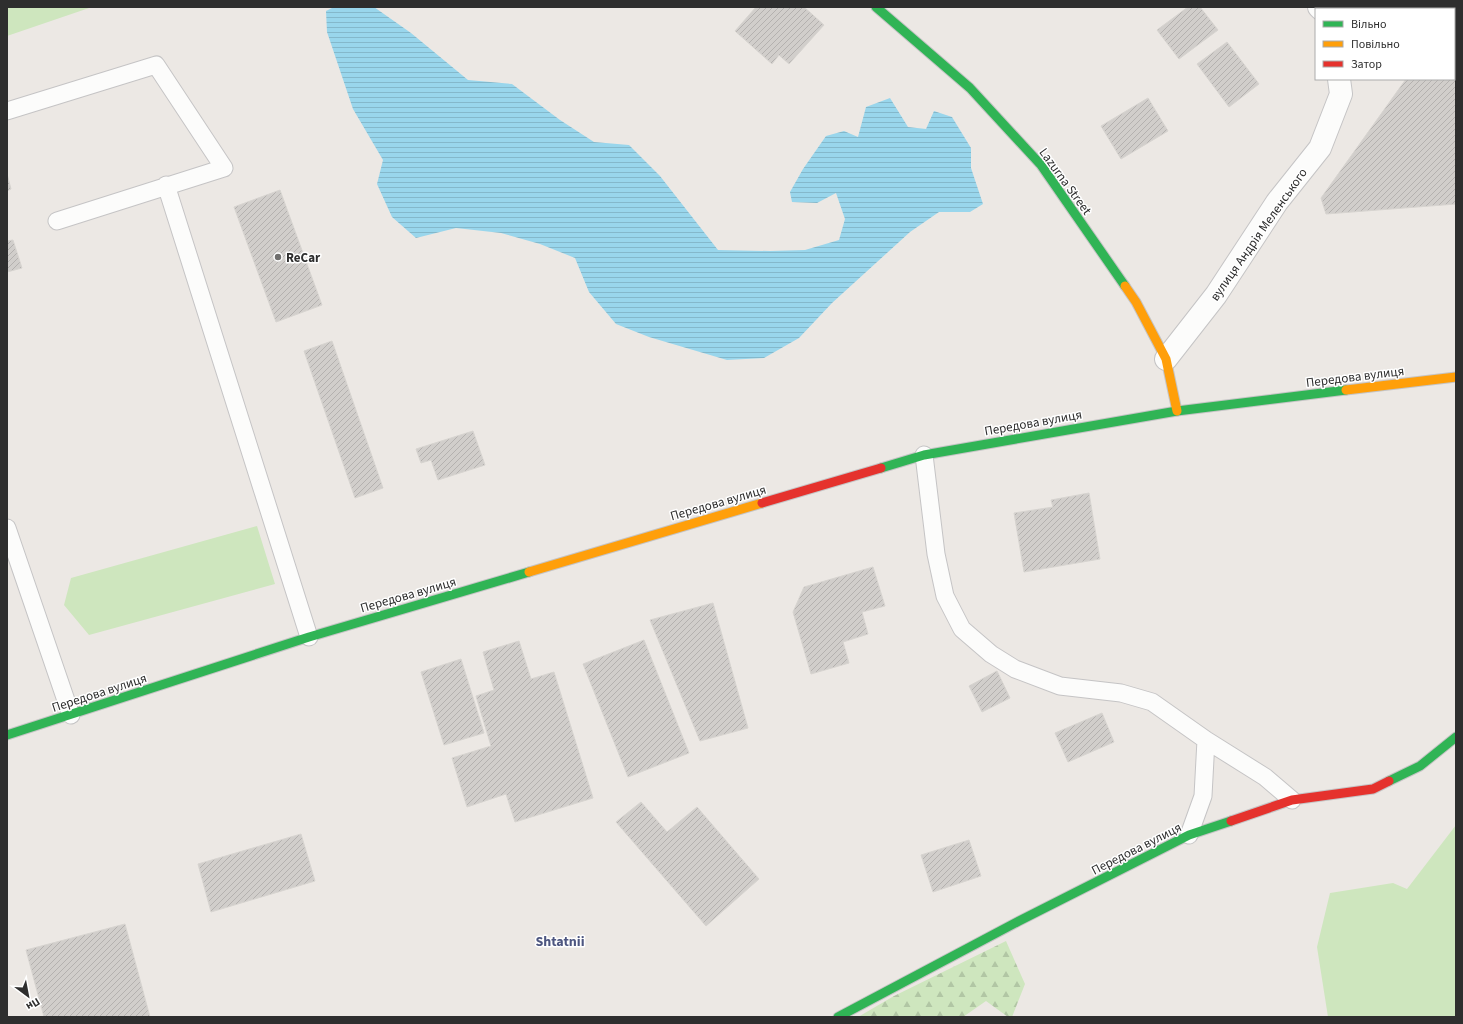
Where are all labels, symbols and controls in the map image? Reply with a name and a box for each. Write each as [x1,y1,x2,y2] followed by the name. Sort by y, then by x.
[1315,8,1455,80] legend
[1351,16,1387,33] text: Вільно
[1351,36,1400,53] text: Повільно
[1351,56,1382,73] text: Затор
[1035,144,1096,219] street label: Lazurna Street
[1206,165,1312,305] street label: вулиця Андрія Меленського
[286,249,321,267] place label: ReCar
[273,252,283,262] marker: ReCar
[1305,362,1405,392] street label: Передова вулиця
[983,406,1083,440] street label: Передова вулиця
[668,481,768,525] street label: Передова вулиця
[358,573,458,617] street label: Передова вулиця
[49,669,149,717] street label: Передова вулиця
[1088,818,1185,879] street label: Передова вулиця
[535,932,585,952] district label: Shtatnii
[8,976,48,1016] north arrow
[23,994,43,1014] text: Пн

